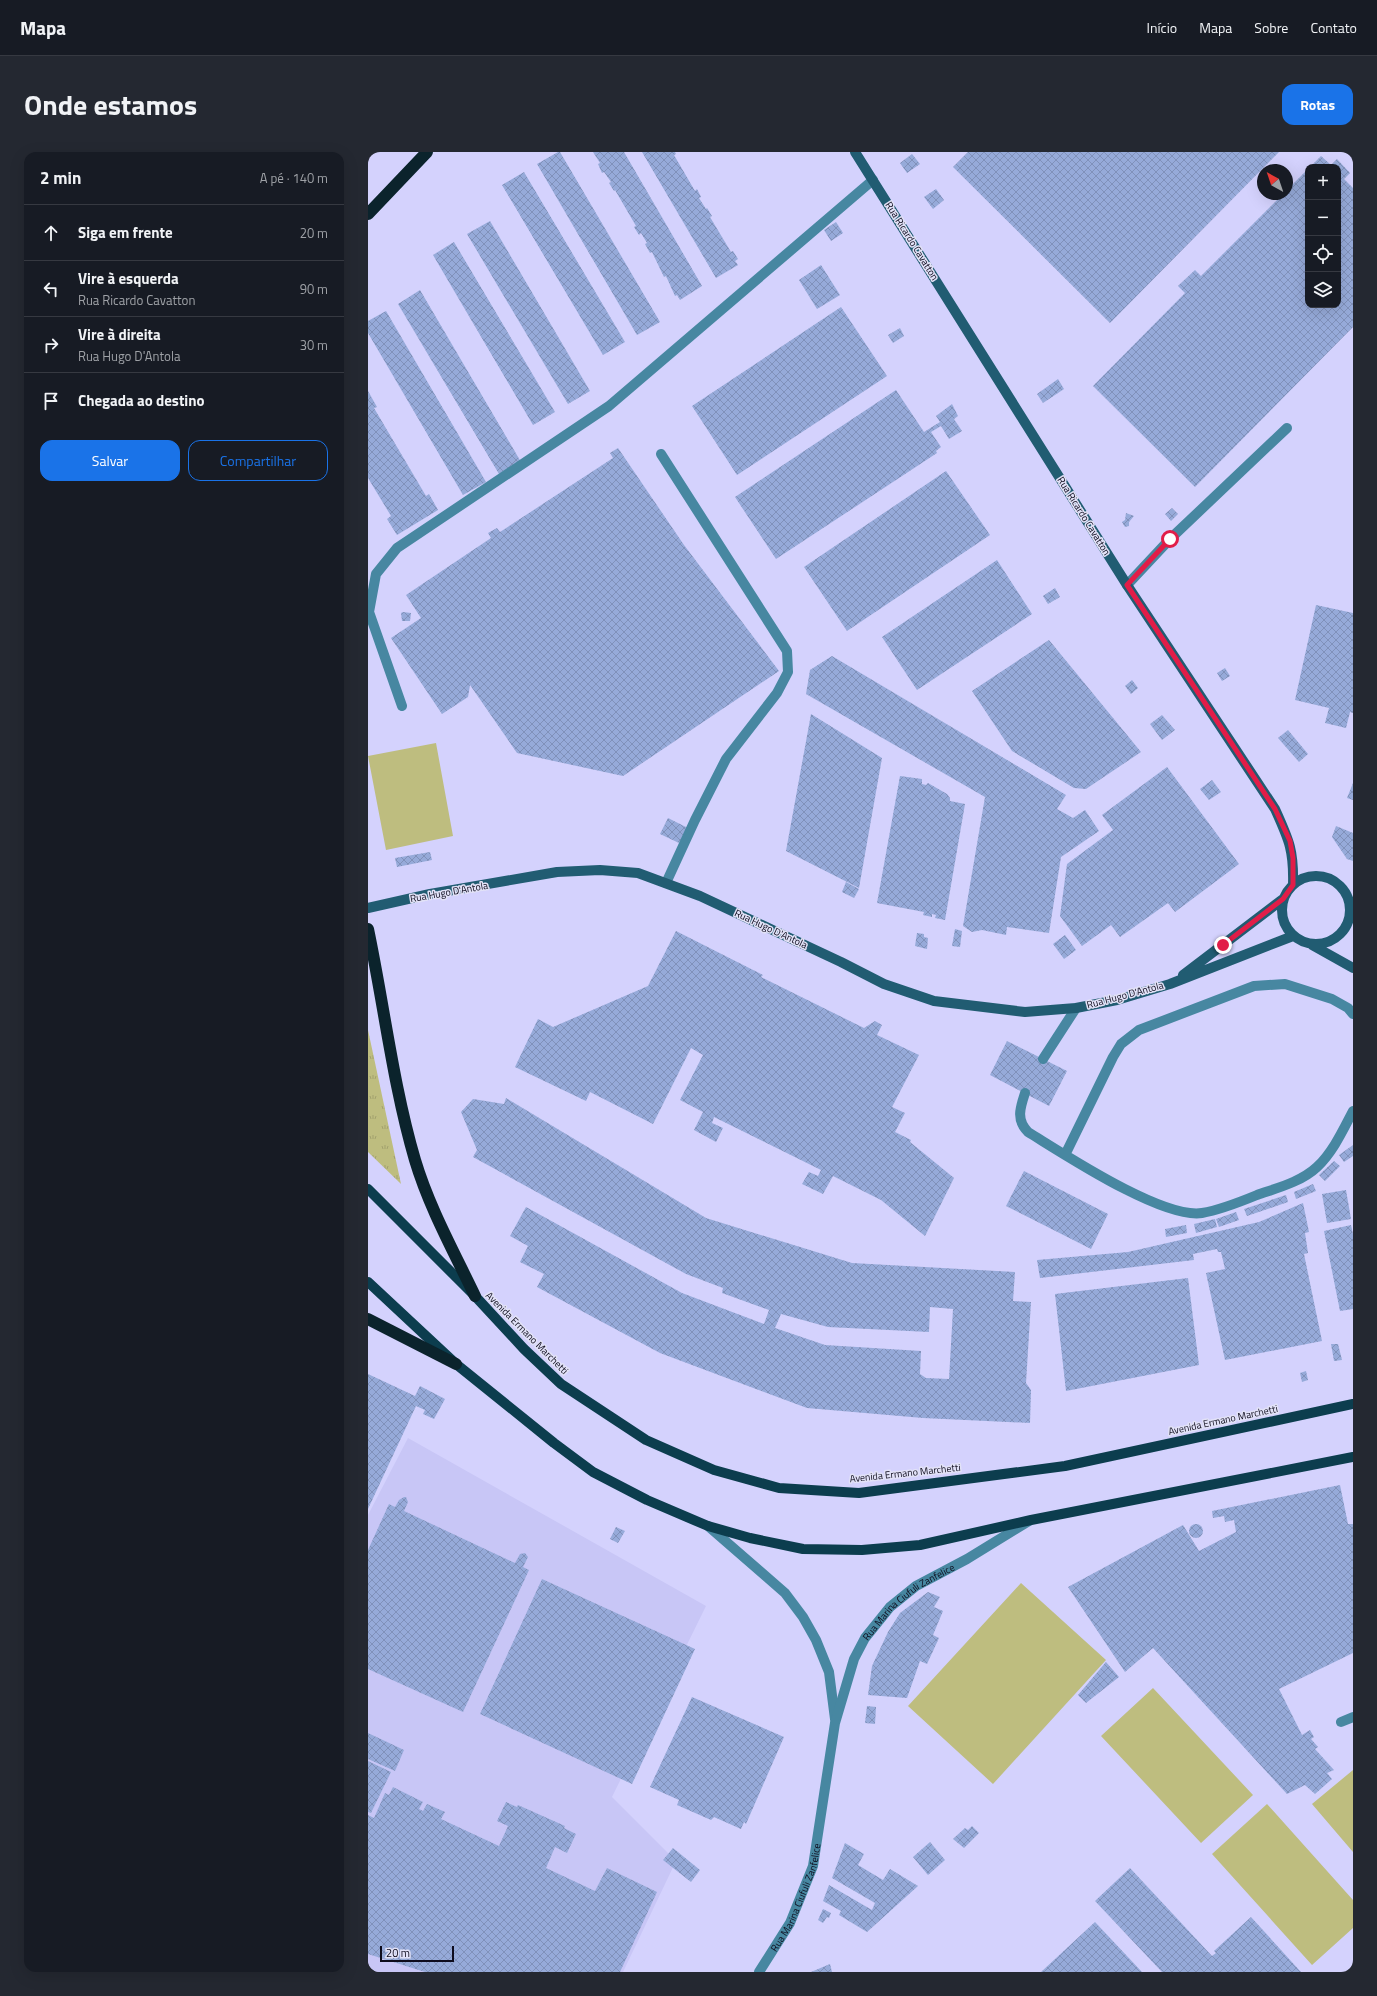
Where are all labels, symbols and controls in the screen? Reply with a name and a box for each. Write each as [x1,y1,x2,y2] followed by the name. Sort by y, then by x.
[20,13,66,42] text: Mapa
[1147,17,1177,38] text: Início
[1199,17,1232,38] text: Mapa
[1254,17,1288,38] text: Sobre
[1310,17,1357,38] text: Contato
[24,83,197,126] text: Onde estamos
[1282,84,1353,125] button: Rotas
[1257,164,1293,200] north arrow
[1305,164,1341,308] map controls
[1305,164,1341,200] button: +
[40,165,81,191] text: 2 min
[260,168,328,188] text: A pé · 140 m
[882,199,942,283] street label: Rua Ricardo Cavatton
[1305,200,1341,236] button: −
[78,221,173,244] text: Siga em frente
[40,222,62,244] icon: ahead
[300,223,328,243] text: 20 m
[1305,236,1341,272] button: locate
[78,267,179,290] text: Vire à esquerda
[1305,272,1341,308] button: layers
[40,278,62,300] icon: left
[300,279,328,299] text: 90 m
[78,290,195,310] text: Rua Ricardo Cavatton
[78,323,161,346] text: Vire à direita
[40,334,62,356] icon: right
[300,335,328,355] text: 30 m
[78,346,181,366] text: Rua Hugo D'Antola
[78,389,204,412] text: Chegada ao destino
[40,390,62,412] icon: arrive
[40,440,180,481] button: Salvar
[188,440,328,481] button: Compartilhar
[1054,474,1114,558] street label: Rua Ricardo Cavatton
[1161,530,1179,548] route start
[409,878,489,906] street label: Rua Hugo D'Antola
[732,906,810,952] street label: Rua Hugo D'Antola
[1214,936,1232,954] route end
[1085,978,1165,1012] street label: Rua Hugo D'Antola
[482,1288,572,1378] street label: Avenida Ermano Marchetti
[1167,1401,1279,1439] street label: Avenida Ermano Marchetti
[849,1460,961,1486] street label: Avenida Ermano Marchetti
[859,1560,957,1643] street label: Rua Marina Ciufuli Zanfelice
[766,1842,824,1954] street label: Rua Marina Ciufuli Zanfelice
[380,1944,454,1963] scale bar
[386,1945,410,1961] text: 20 m

